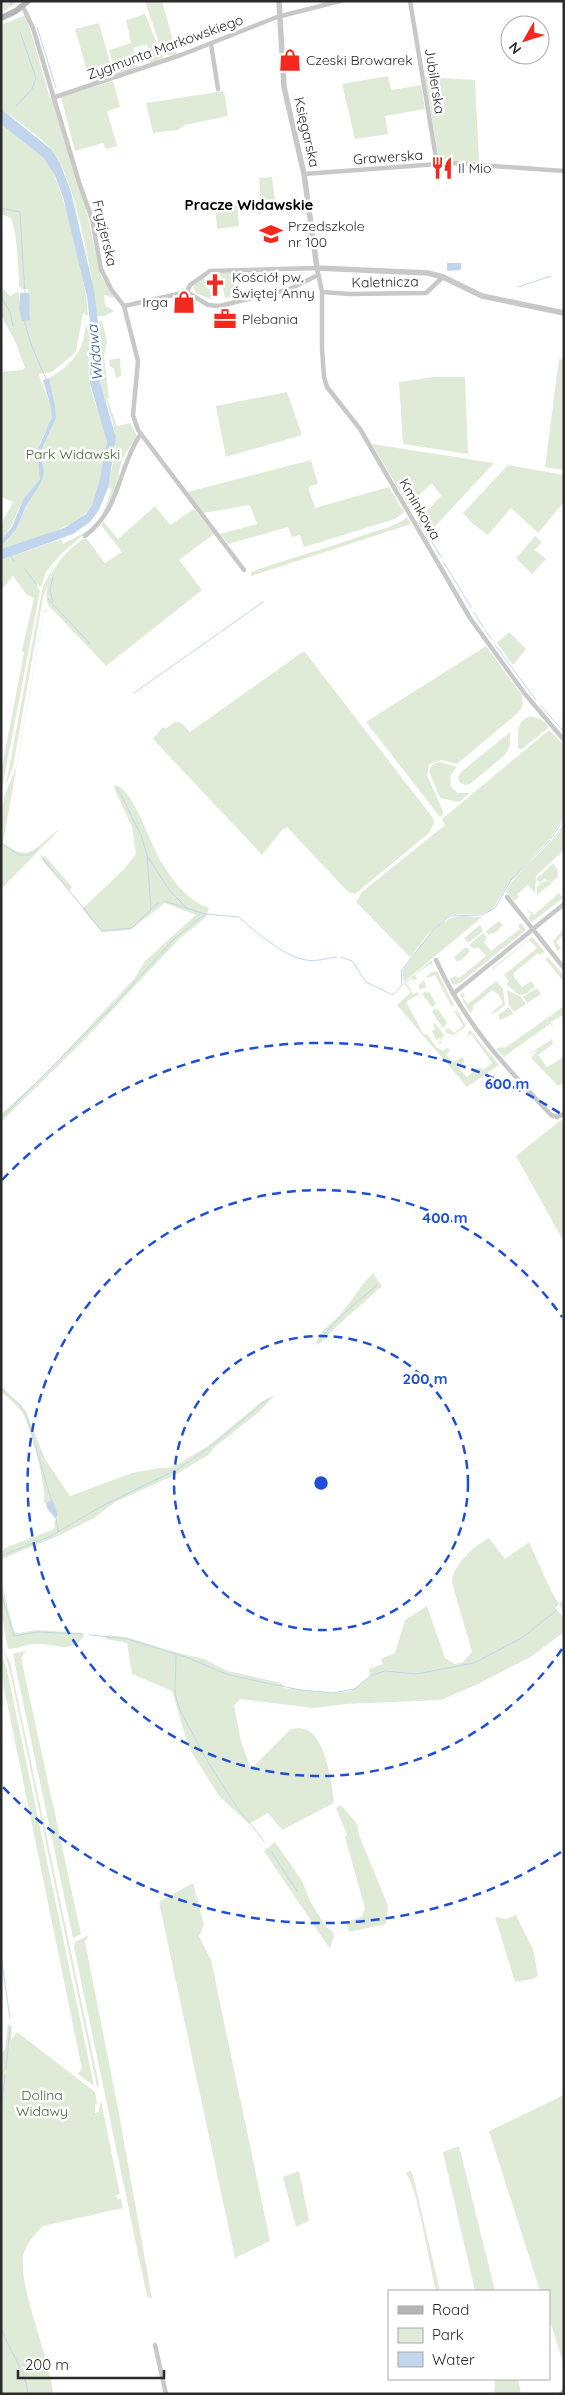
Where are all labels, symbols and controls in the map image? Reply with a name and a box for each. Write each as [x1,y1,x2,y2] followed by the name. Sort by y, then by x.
[85,10,245,84] street label: Zygmunta Markowskiego
[500,15,550,65] north arrow
[505,39,525,58] text: N
[277,47,303,73] shop icon: Czeski Browarek
[421,47,449,115] street label: Jubilerska
[306,51,413,69] place label: Czeski Browarek
[290,95,324,169] street label: Księgarska
[353,146,423,168] street label: Grawerska
[429,155,455,181] restaurant icon: Il Mio
[458,159,492,177] place label: Il Mio
[185,195,314,214] district label: Pracze Widawskie
[89,198,121,268] street label: Fryzjerska
[288,217,365,251] place label: Przedszkole nr 100
[258,221,284,247] school or university icon: Przedszkole nr 100
[232,268,315,302] place label: Kościół pw. Świętej Anny
[202,272,228,298] church icon: Kościół pw. Świętej Anny
[351,272,419,292] street label: Kaletnicza
[171,289,197,315] shop icon: Irga
[142,293,168,311] place label: Irga
[212,306,238,332] office icon: Plebania
[242,310,298,328] place label: Plebania
[83,323,106,382] water label: Widawa
[26,445,120,463] park label: Park Widawski
[395,475,445,543] street label: Kminkowa
[485,1074,529,1093] text: 600 m
[422,1208,468,1227] text: 400 m
[403,1369,448,1388] text: 200 m
[312,1474,330,1492] centre of rings
[16,2086,68,2120] park label: Dolina Widawy
[388,2290,550,2380] legend
[432,2300,469,2319] text: Road
[432,2325,464,2344] text: Park
[18,2348,164,2380] scale bar
[432,2350,475,2369] text: Water
[25,2355,69,2374] text: 200 m

